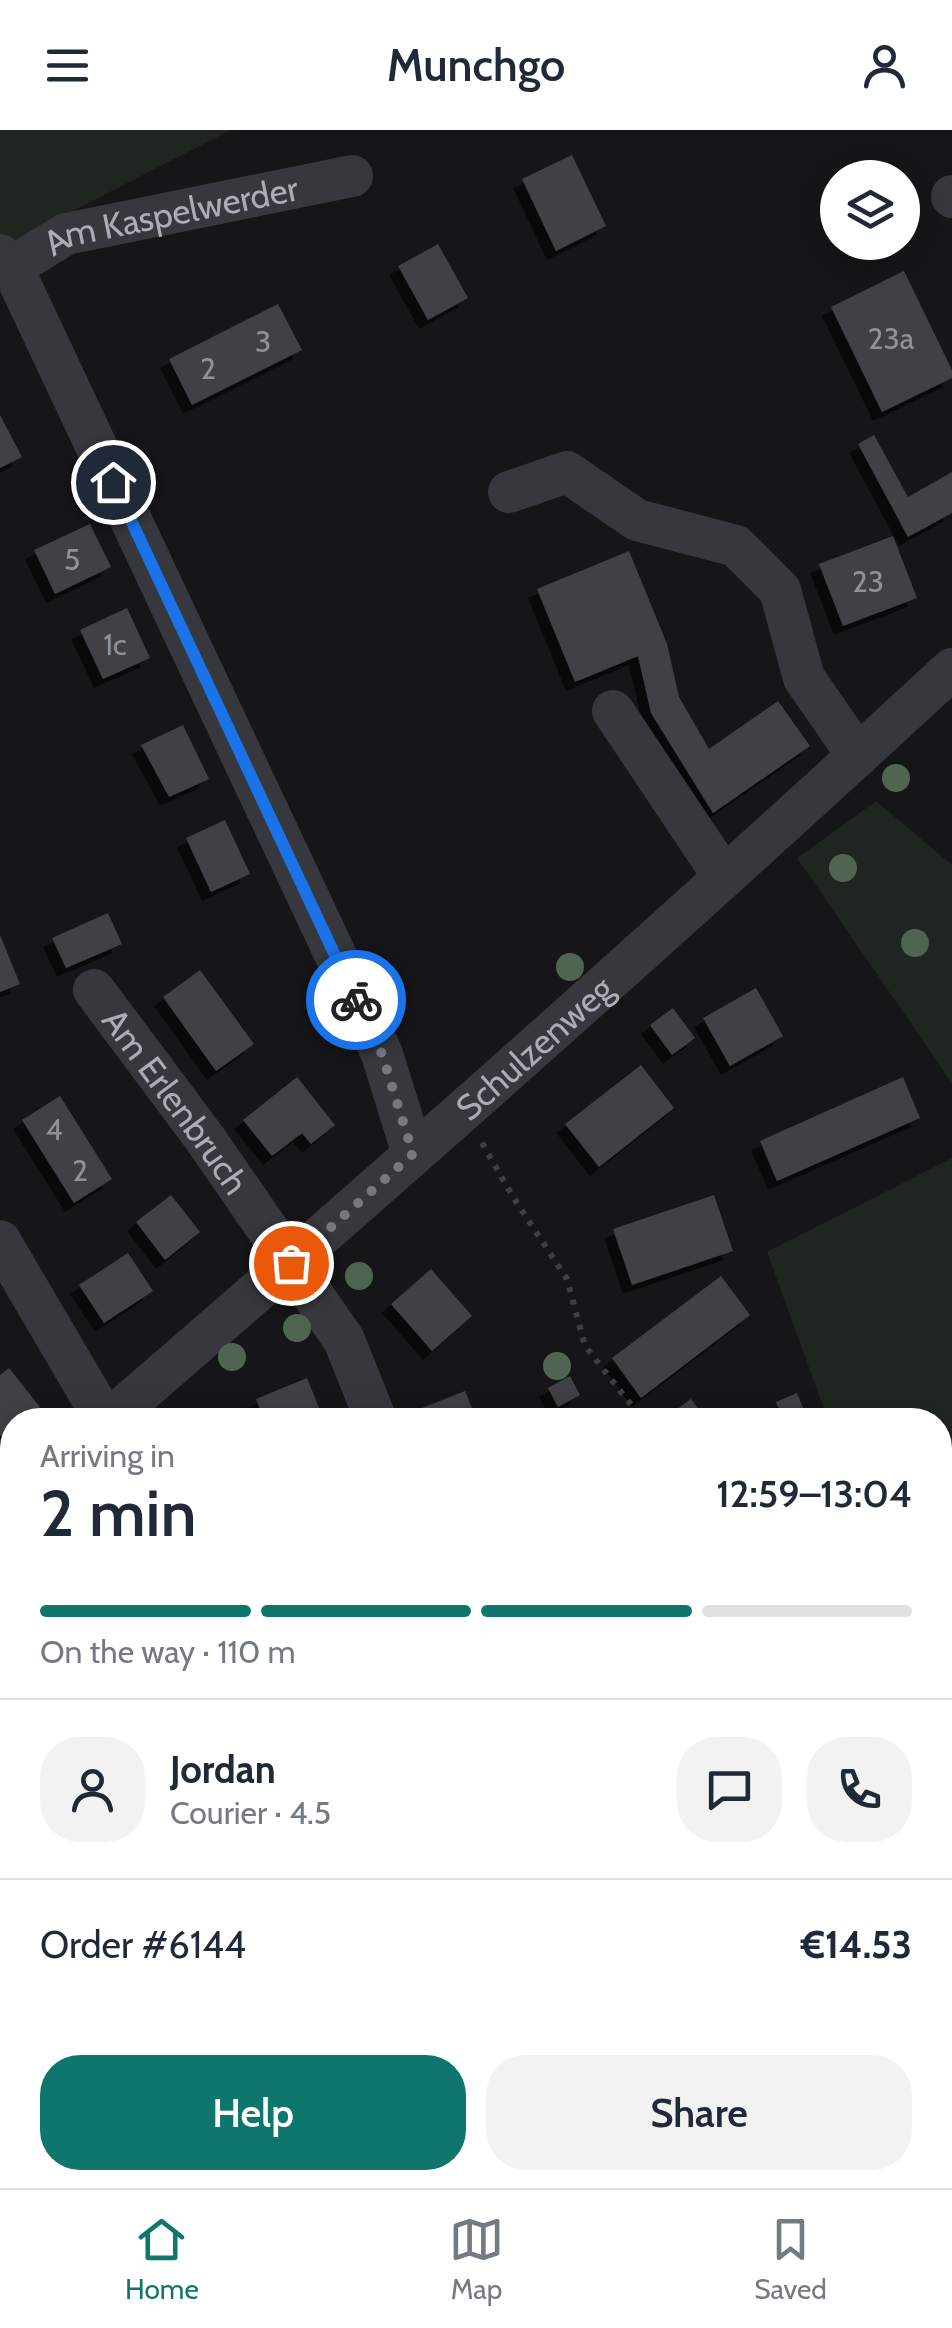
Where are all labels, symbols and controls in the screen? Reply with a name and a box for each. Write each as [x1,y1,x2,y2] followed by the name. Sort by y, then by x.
[40,38,95,93] icon: menu
[387,38,565,92] text: Munchgo
[857,38,912,93] icon: person
[820,160,920,260] map controls
[820,160,920,260] button: layers
[35,166,302,264] street label: Am Kaspelwerder
[868,320,915,357] house number: 23a
[255,323,271,360] house number: 3
[200,350,216,387] house number: 2
[71,440,156,525] pin
[86,455,141,510] icon: home
[64,541,80,578] house number: 5
[852,563,884,600] house number: 23
[103,626,127,663] house number: 1c
[306,950,406,1050] courier
[447,966,622,1129] street label: Schulzenweg
[329,973,384,1028] icon: bike
[94,1000,258,1202] street label: Am Erlenbruch
[45,1111,63,1148] house number: 4
[72,1152,88,1189] house number: 2
[249,1221,334,1306] pin
[264,1236,319,1291] icon: bag
[40,1436,175,1475] text: Arriving in
[716,1470,912,1517] text: 12:59–13:04
[40,1473,197,1552] text: 2 min
[40,1632,296,1671] text: On the way · 110 m
[40,1737,145,1842] button: person
[677,1737,782,1842] button: chat
[807,1737,912,1842] button: phone
[170,1746,276,1793] text: Jordan
[170,1793,331,1832] text: Courier · 4.5
[40,1921,246,1968] text: Order #6144
[801,1921,912,1968] text: €14.53
[40,2055,466,2170] button: Help
[486,2055,912,2170] button: Share
[125,2212,199,2306] tab: Home
[449,2212,504,2306] tab: Map
[754,2212,827,2306] tab: Saved

